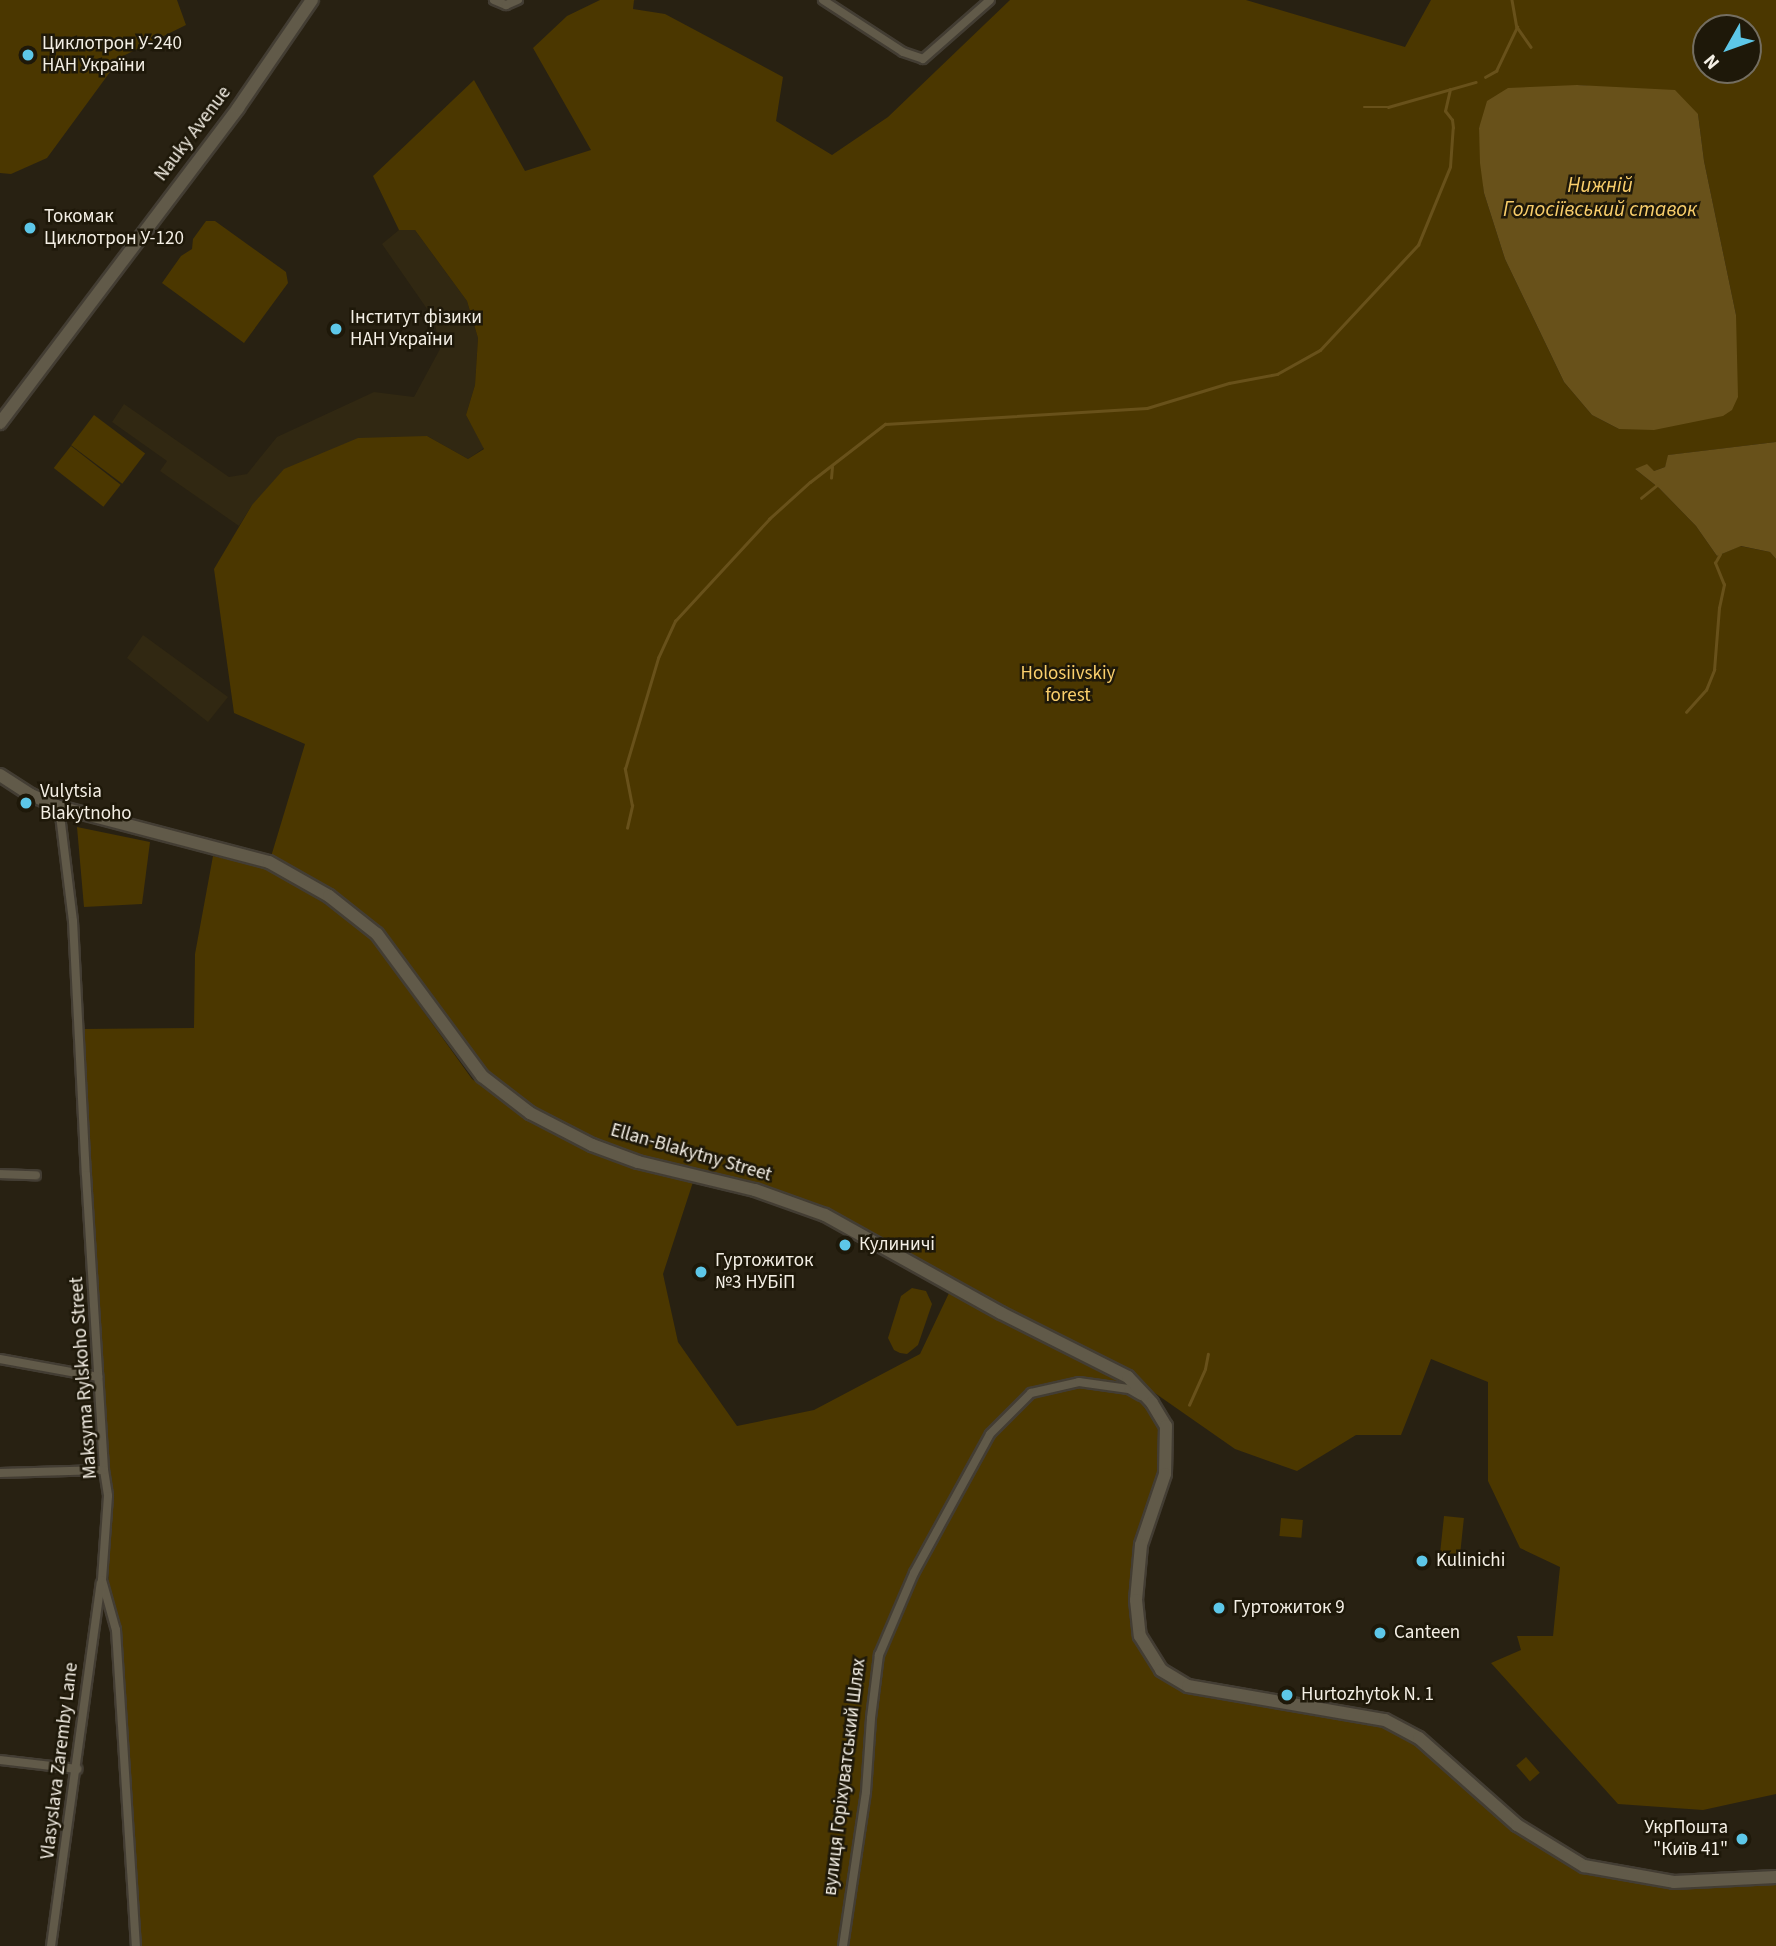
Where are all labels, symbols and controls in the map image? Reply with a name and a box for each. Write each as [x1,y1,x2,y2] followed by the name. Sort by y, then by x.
[1692,14,1762,84] north arrow
[42,33,182,77] place label: Циклотрон У-240 НАН України
[20,47,36,63] marker: Циклотрон У-240 НАН України
[1698,48,1726,75] text: N
[150,82,236,186] street label: Nauky Avenue
[1503,172,1697,222] water label: Нижній Голосіївський ставок
[44,206,184,250] place label: Токомак Циклотрон У-120
[22,220,38,236] marker: Токомак Циклотрон У-120
[350,307,482,351] place label: Інститут фізики НАН України
[328,321,344,337] marker: Інститут фізики НАН України
[1021,663,1115,707] park label: Holosiivskiy forest
[40,781,132,825] place label: Vulytsia Blakytnoho
[18,795,34,811] marker: Vulytsia Blakytnoho
[608,1119,774,1187] street label: Ellan-Blakytny Street
[859,1234,935,1256] place label: Кулиничі
[837,1237,853,1253] marker: Кулиничі
[715,1250,813,1294] place label: Гуртожиток №3 НУБіП
[693,1264,709,1280] marker: Гуртожиток №3 НУБіП
[66,1276,102,1480] street label: Maksyma Rylskoho Street
[1436,1550,1505,1572] place label: Kulinichi
[1414,1553,1430,1569] marker: Kulinichi
[1233,1597,1345,1619] place label: Гуртожиток 9
[1211,1600,1227,1616] marker: Гуртожиток 9
[1394,1622,1460,1644] place label: Canteen
[1372,1625,1388,1641] marker: Canteen
[819,1657,871,1897] street label: вулиця Горіхуватський Шлях
[37,1661,83,1861] street label: Vlasyslava Zaremby Lane
[1301,1684,1434,1706] place label: Hurtozhytok N. 1
[1279,1687,1295,1703] marker: Hurtozhytok N. 1
[1644,1817,1728,1861] place label: УкрПошта "Київ 41"
[1734,1831,1750,1847] marker: УкрПошта "Київ 41"

